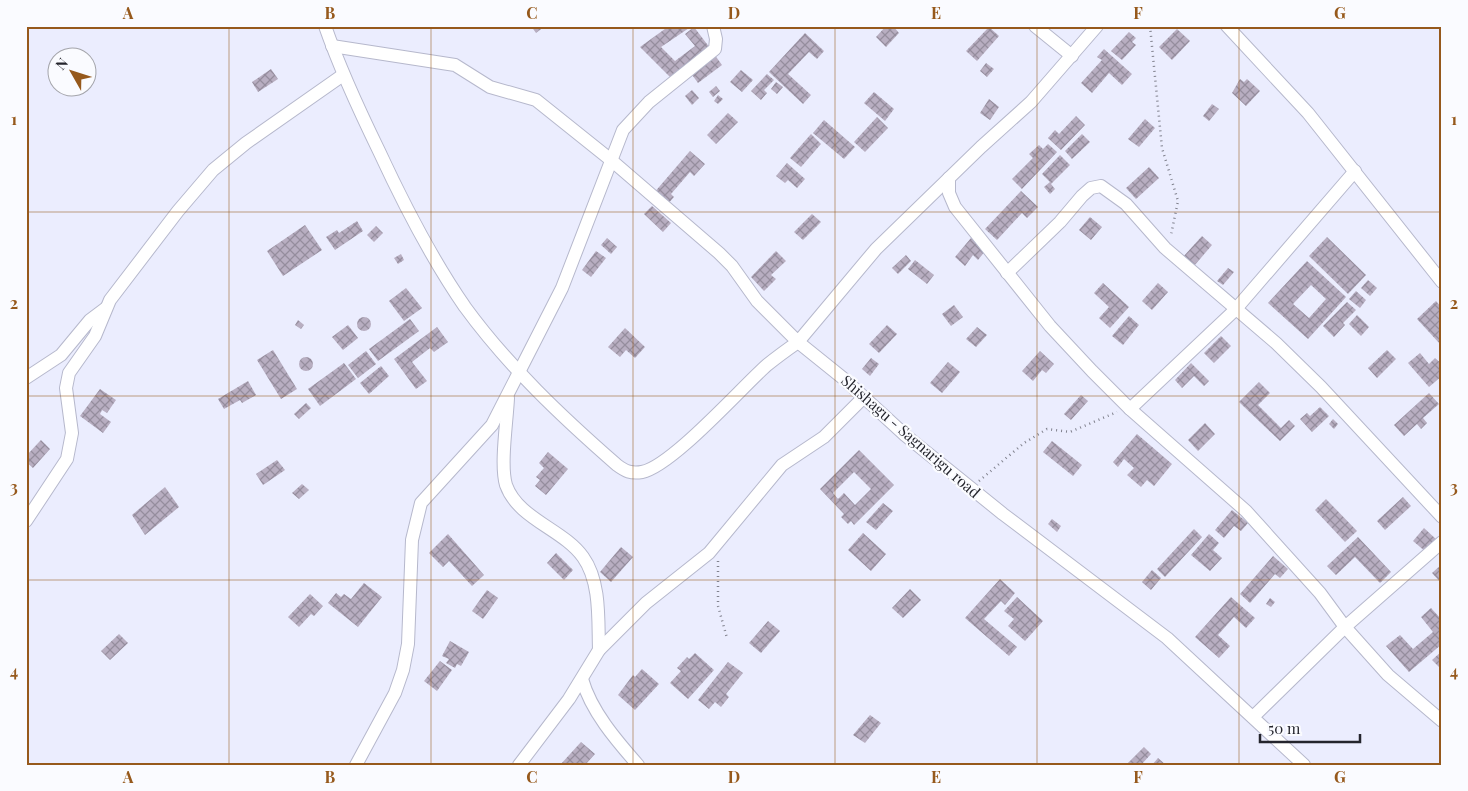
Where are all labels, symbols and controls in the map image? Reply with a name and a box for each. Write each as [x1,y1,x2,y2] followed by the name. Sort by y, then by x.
[122,2,134,23] text: A
[325,2,336,23] text: B
[526,2,538,23] text: C
[728,2,740,23] text: D
[931,2,941,23] text: E
[1133,2,1143,23] text: F
[1334,2,1346,23] text: G
[48,48,98,98] north arrow
[51,54,72,73] text: N
[11,108,17,129] text: 1
[1451,108,1457,129] text: 1
[10,292,18,313] text: 2
[1450,292,1458,313] text: 2
[837,370,985,502] street label: Shishagu - Sagnarigu road
[10,476,18,497] text: 3
[1450,476,1458,497] text: 3
[10,660,18,681] text: 4
[1450,660,1458,681] text: 4
[1260,711,1360,743] scale bar
[1268,718,1301,738] text: 50 m
[122,766,134,787] text: A
[325,766,336,787] text: B
[526,766,538,787] text: C
[728,766,740,787] text: D
[931,766,941,787] text: E
[1133,766,1143,787] text: F
[1334,766,1346,787] text: G

